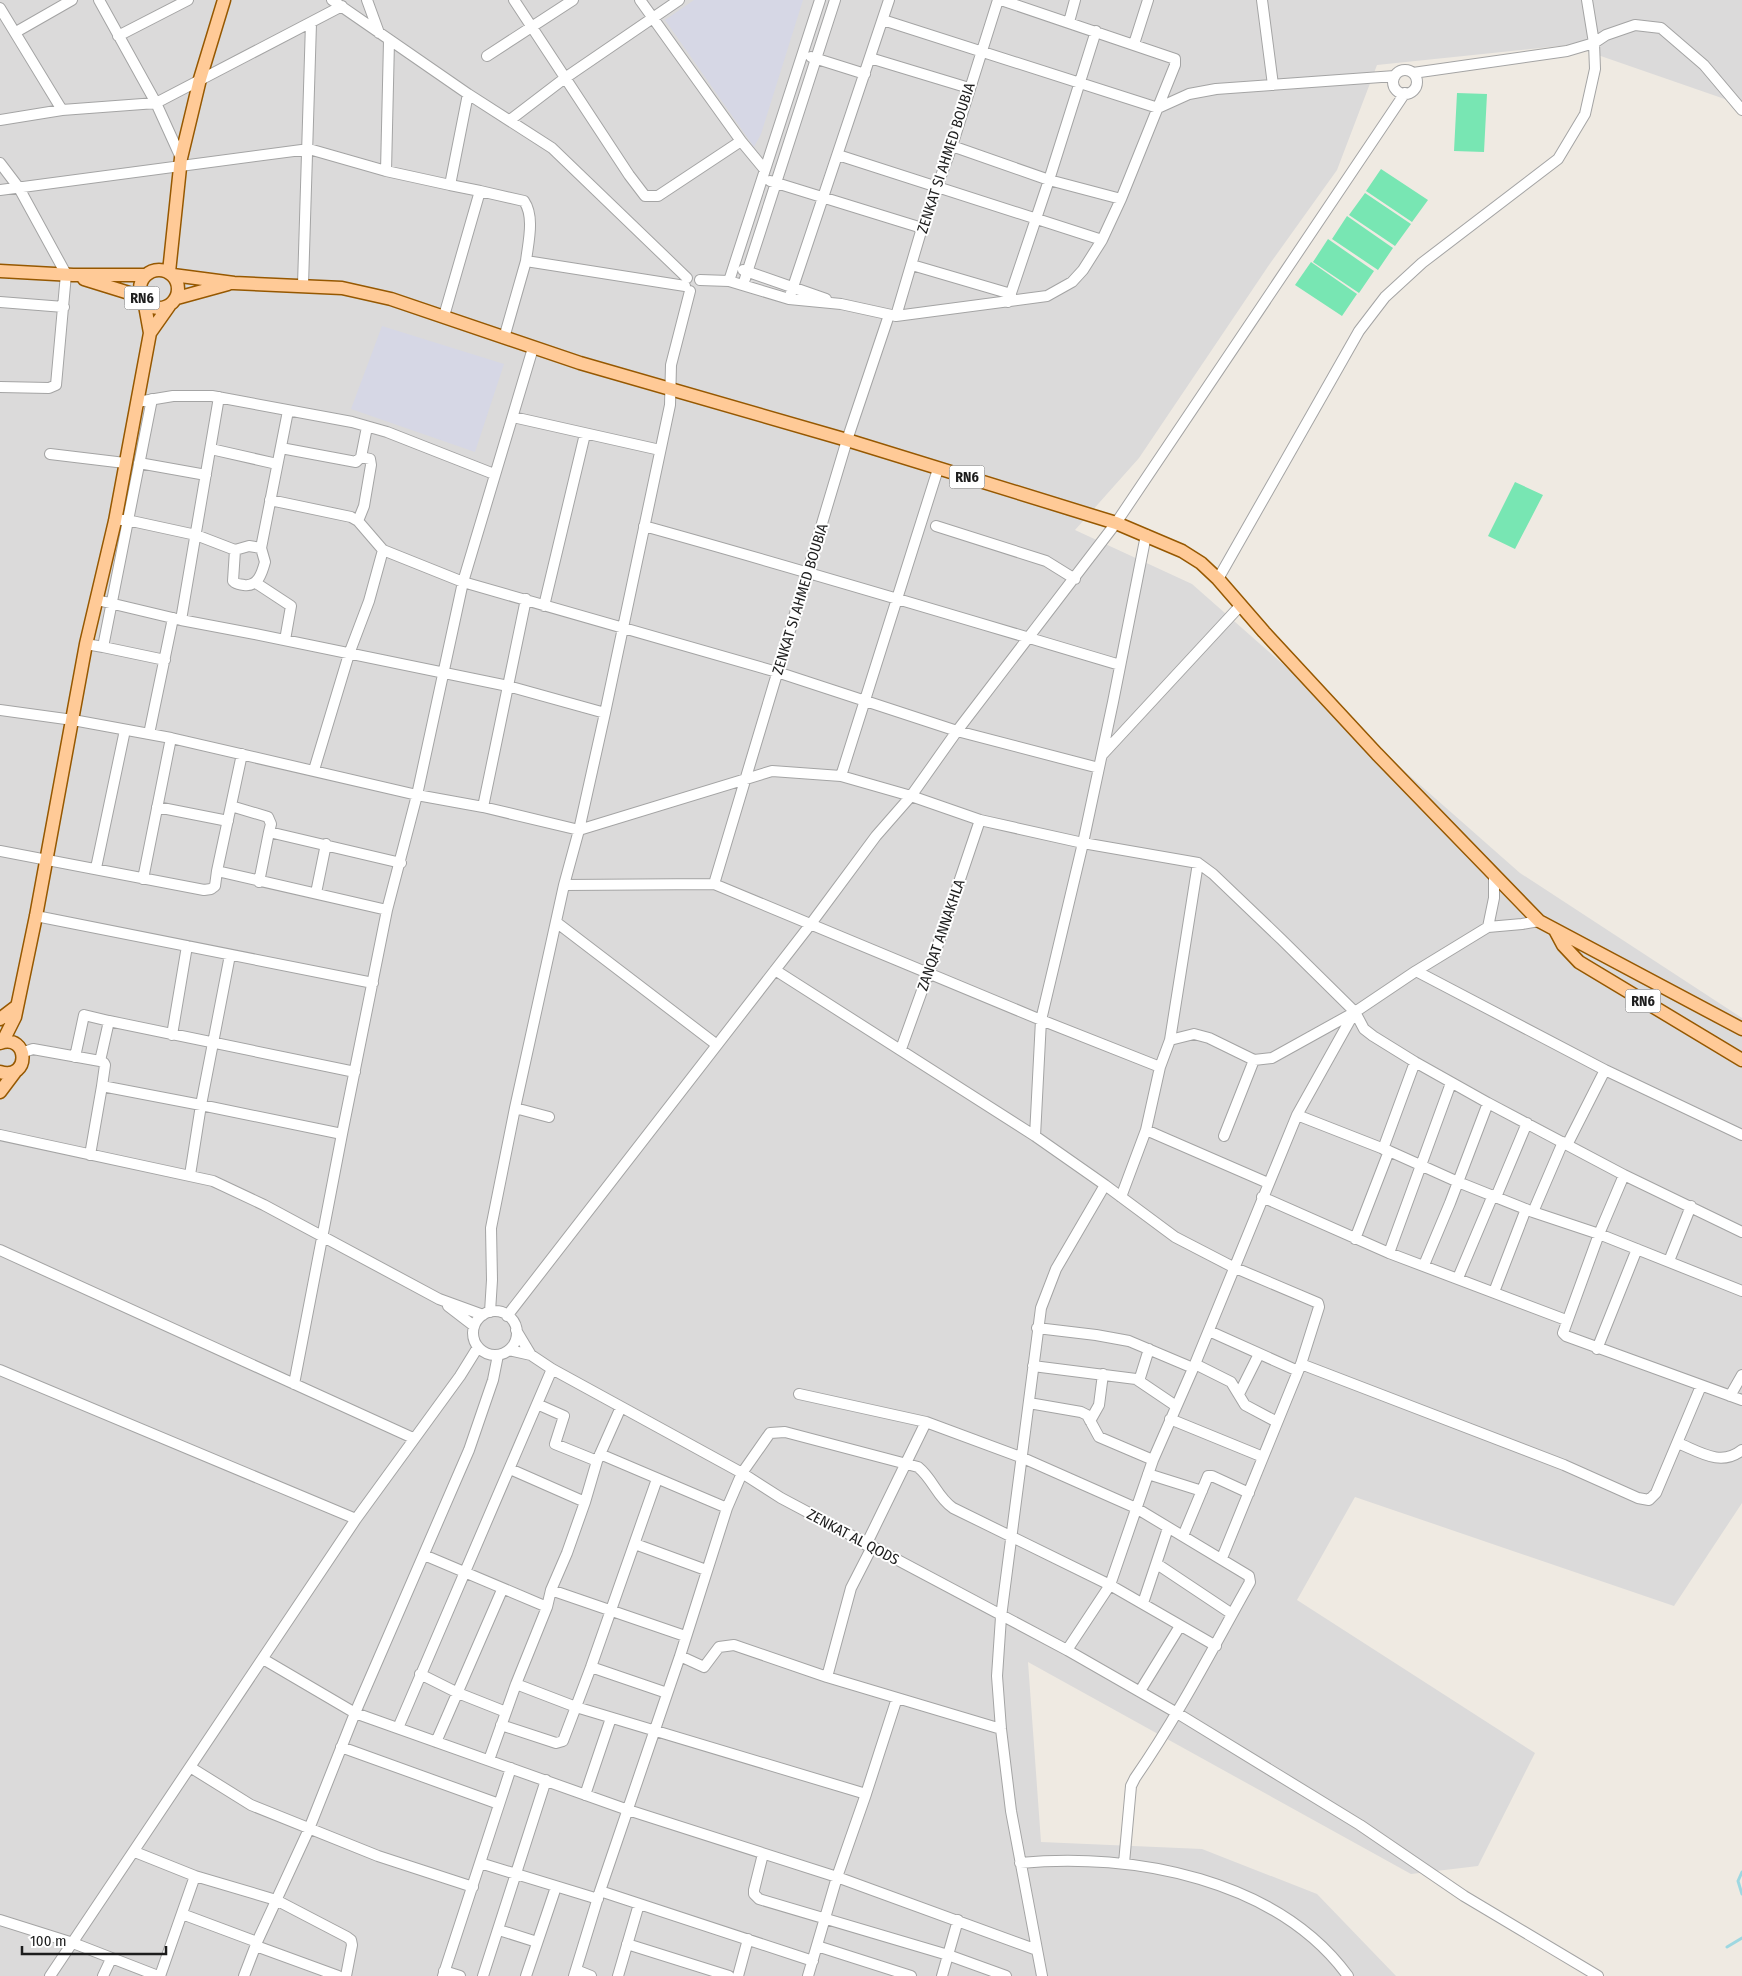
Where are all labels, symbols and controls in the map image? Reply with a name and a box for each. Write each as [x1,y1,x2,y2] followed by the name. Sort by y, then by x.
[913,80,979,235] street label: ZENKAT SI AHMED BOUBIA
[124,286,160,310] road number: RN6
[950,466,984,488] road number: RN6
[768,521,832,677] street label: ZENKAT SI AHMED BOUBIA
[914,877,969,993] street label: ZANQAT ANNAKHLA
[1626,989,1660,1012] road number: RN6
[804,1505,902,1569] street label: ZENKAT AL QODS
[22,1924,166,1956] scale bar
[30,1932,67,1950] text: 100 m

